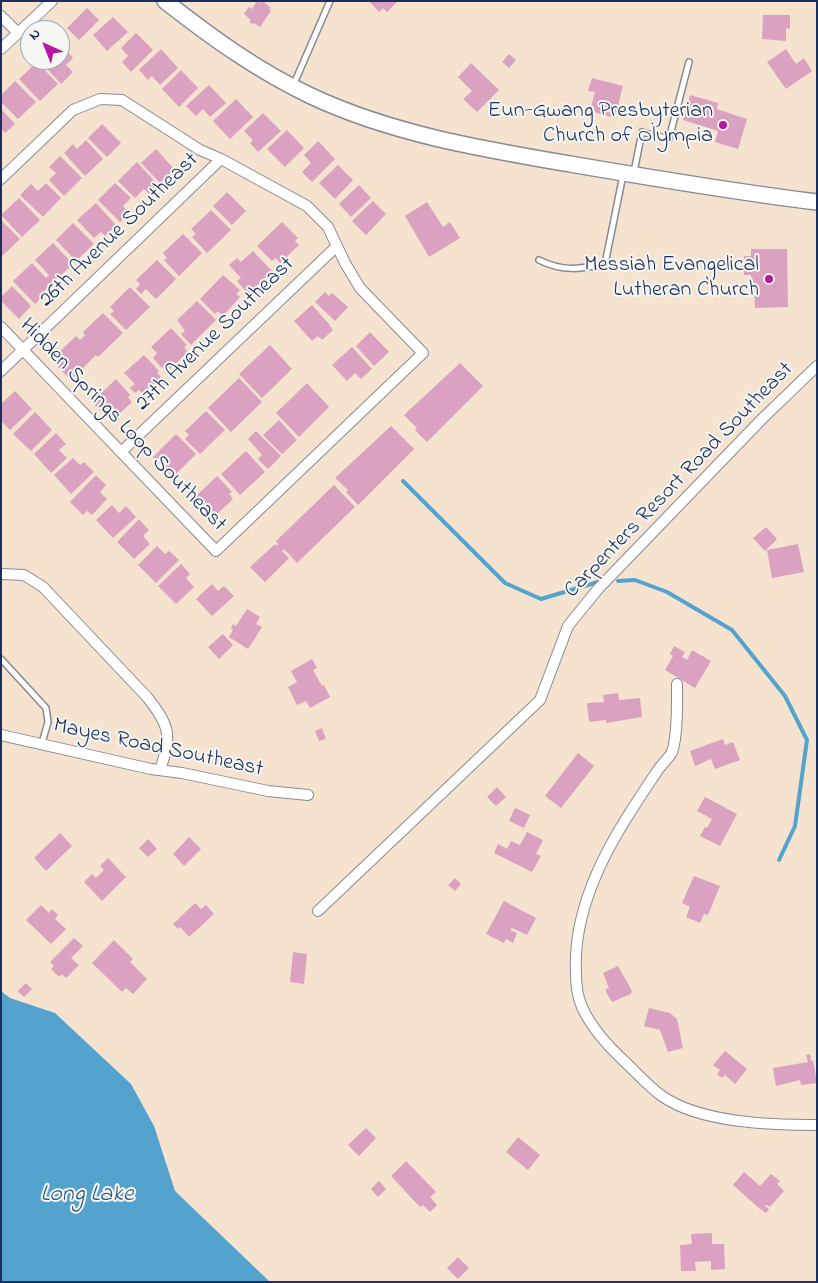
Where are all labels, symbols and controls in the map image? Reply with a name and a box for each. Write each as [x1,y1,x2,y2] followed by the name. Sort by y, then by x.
[20,20,70,70] north arrow
[24,24,46,45] text: N
[488,99,713,150] place label: Eun-Gwang Presbyterian Church of Olympia
[717,119,729,131] marker: Eun-Gwang Presbyterian Church of Olympia
[35,148,205,314] street label: 26th Avenue Southeast
[131,252,301,418] street label: 27th Avenue Southeast
[584,253,759,304] place label: Messiah Evangelical Lutheran Church
[763,273,775,285] marker: Messiah Evangelical Lutheran Church
[13,314,231,538] street label: Hidden Springs Loop Southeast
[560,357,800,605] street label: Carpenters Resort Road Southeast
[51,714,265,784] street label: Mayes Road Southeast
[40,1182,134,1210] water label: Long Lake

